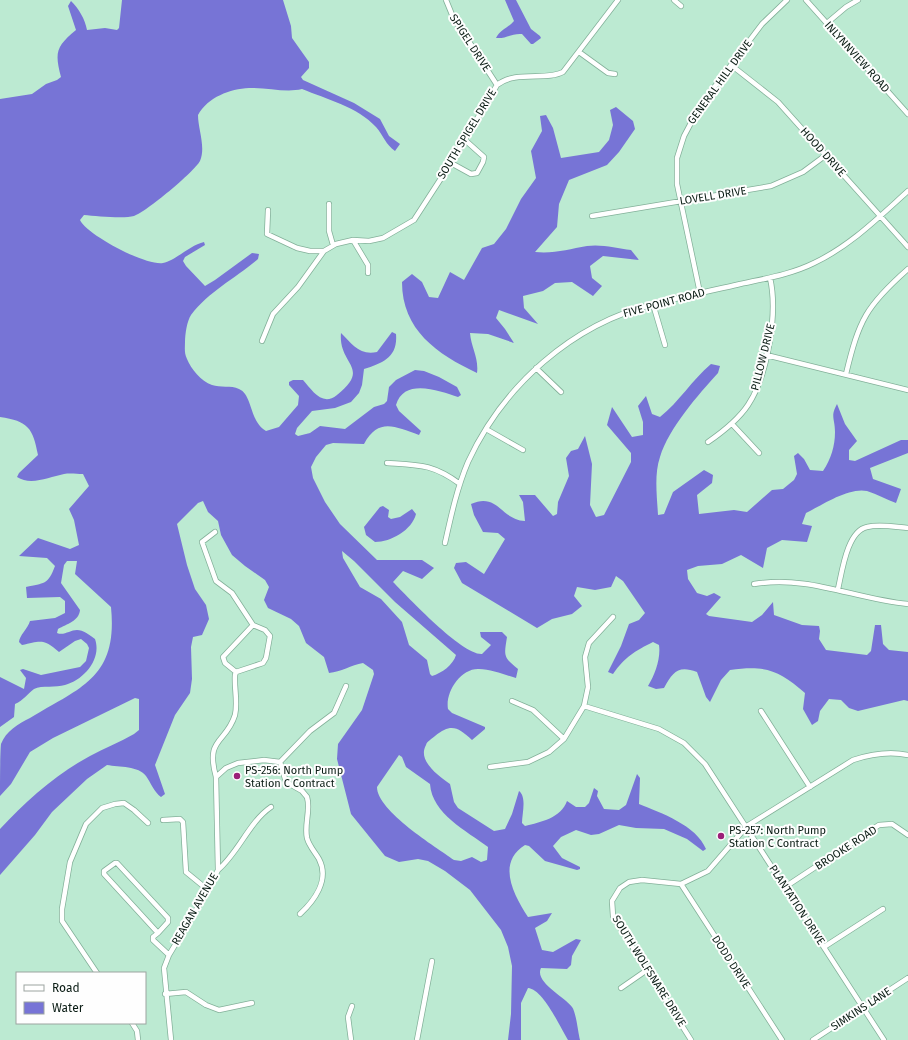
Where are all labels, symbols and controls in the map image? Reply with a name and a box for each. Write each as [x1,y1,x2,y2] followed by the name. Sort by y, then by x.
[447,12,493,74] street label: SPIGEL DRIVE
[822,19,892,95] street label: INLYNNVIEW ROAD
[685,37,755,127] street label: GENERAL HILL DRIVE
[435,86,499,181] street label: SOUTH SPIGEL DRIVE
[798,125,849,179] street label: HOOD DRIVE
[679,184,747,208] street label: LOVELL DRIVE
[622,286,706,320] street label: FIVE POINT ROAD
[748,322,778,392] street label: PILLOW DRIVE
[245,764,343,790] place label: PS-256: North Pump Station C Contract
[232,771,242,781] marker: PS-256: North Pump Station C Contract
[813,823,879,873] street label: BROOKE ROAD
[729,824,826,850] place label: PS-257: North Pump Station C Contract
[716,831,726,841] marker: PS-257: North Pump Station C Contract
[766,863,828,947] street label: PLANTATION DRIVE
[169,870,221,947] street label: REAGAN AVENUE
[609,913,689,1029] street label: SOUTH WOLFSNARE DRIVE
[709,933,753,991] street label: DODD DRIVE
[16,972,146,1024] legend
[52,981,80,995] text: Road
[828,985,894,1033] street label: SIMKINS LANE
[52,1001,84,1015] text: Water

